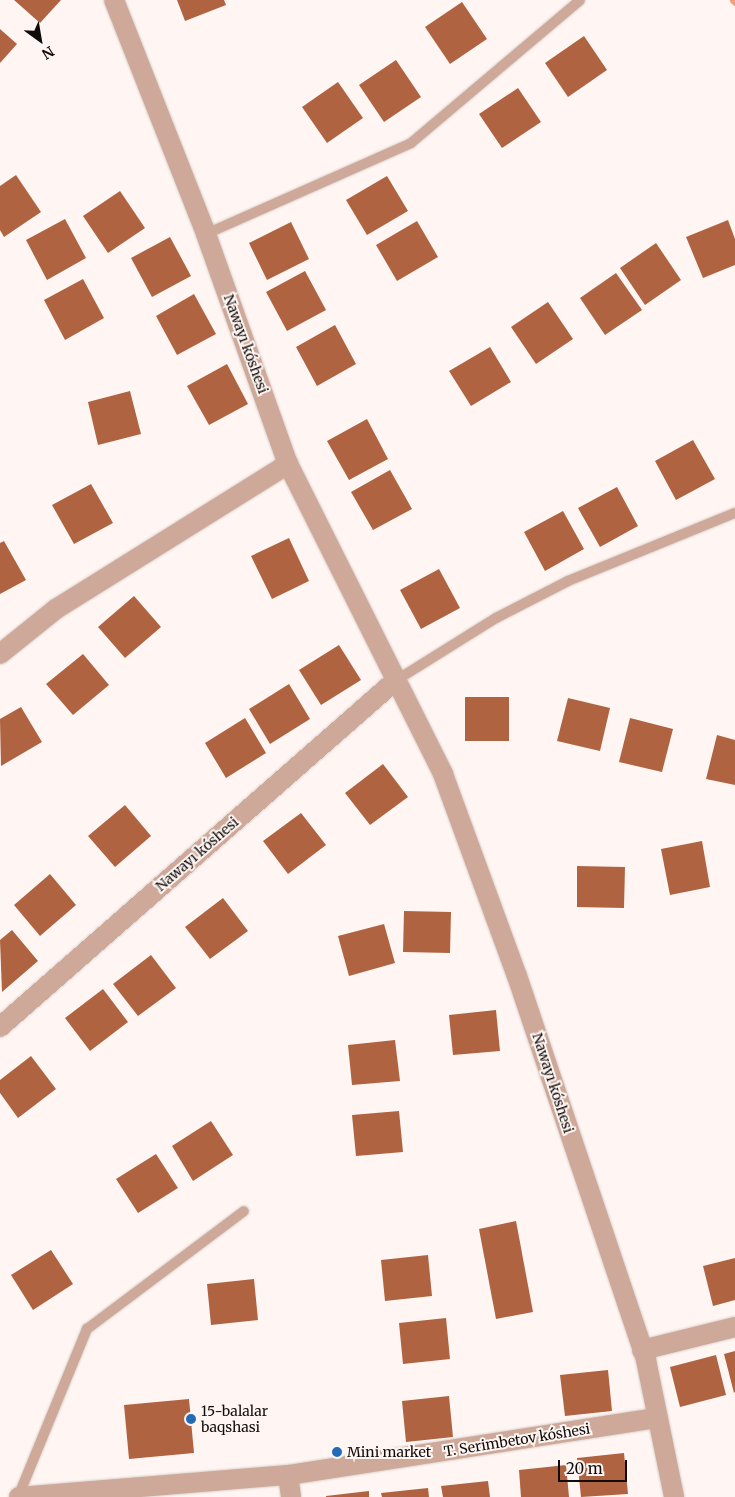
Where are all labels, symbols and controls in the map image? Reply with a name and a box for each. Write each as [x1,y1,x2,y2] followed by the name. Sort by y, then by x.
[15,15,65,65] north arrow
[38,42,57,63] text: N
[220,292,272,396] street label: Nawayı kóshesi
[152,813,242,895] street label: Nawayı kóshesi
[529,1031,577,1135] street label: Nawayı kóshesi
[201,1403,268,1435] place label: 15-balalar baqshasi
[185,1413,197,1425] marker: 15-balalar baqshasi
[443,1420,591,1460] street label: T. Serimbetov kóshesi
[347,1444,431,1460] place label: Mini market
[331,1446,343,1458] marker: Mini market
[560,1450,629,1482] scale bar
[566,1459,603,1478] text: 20 m

